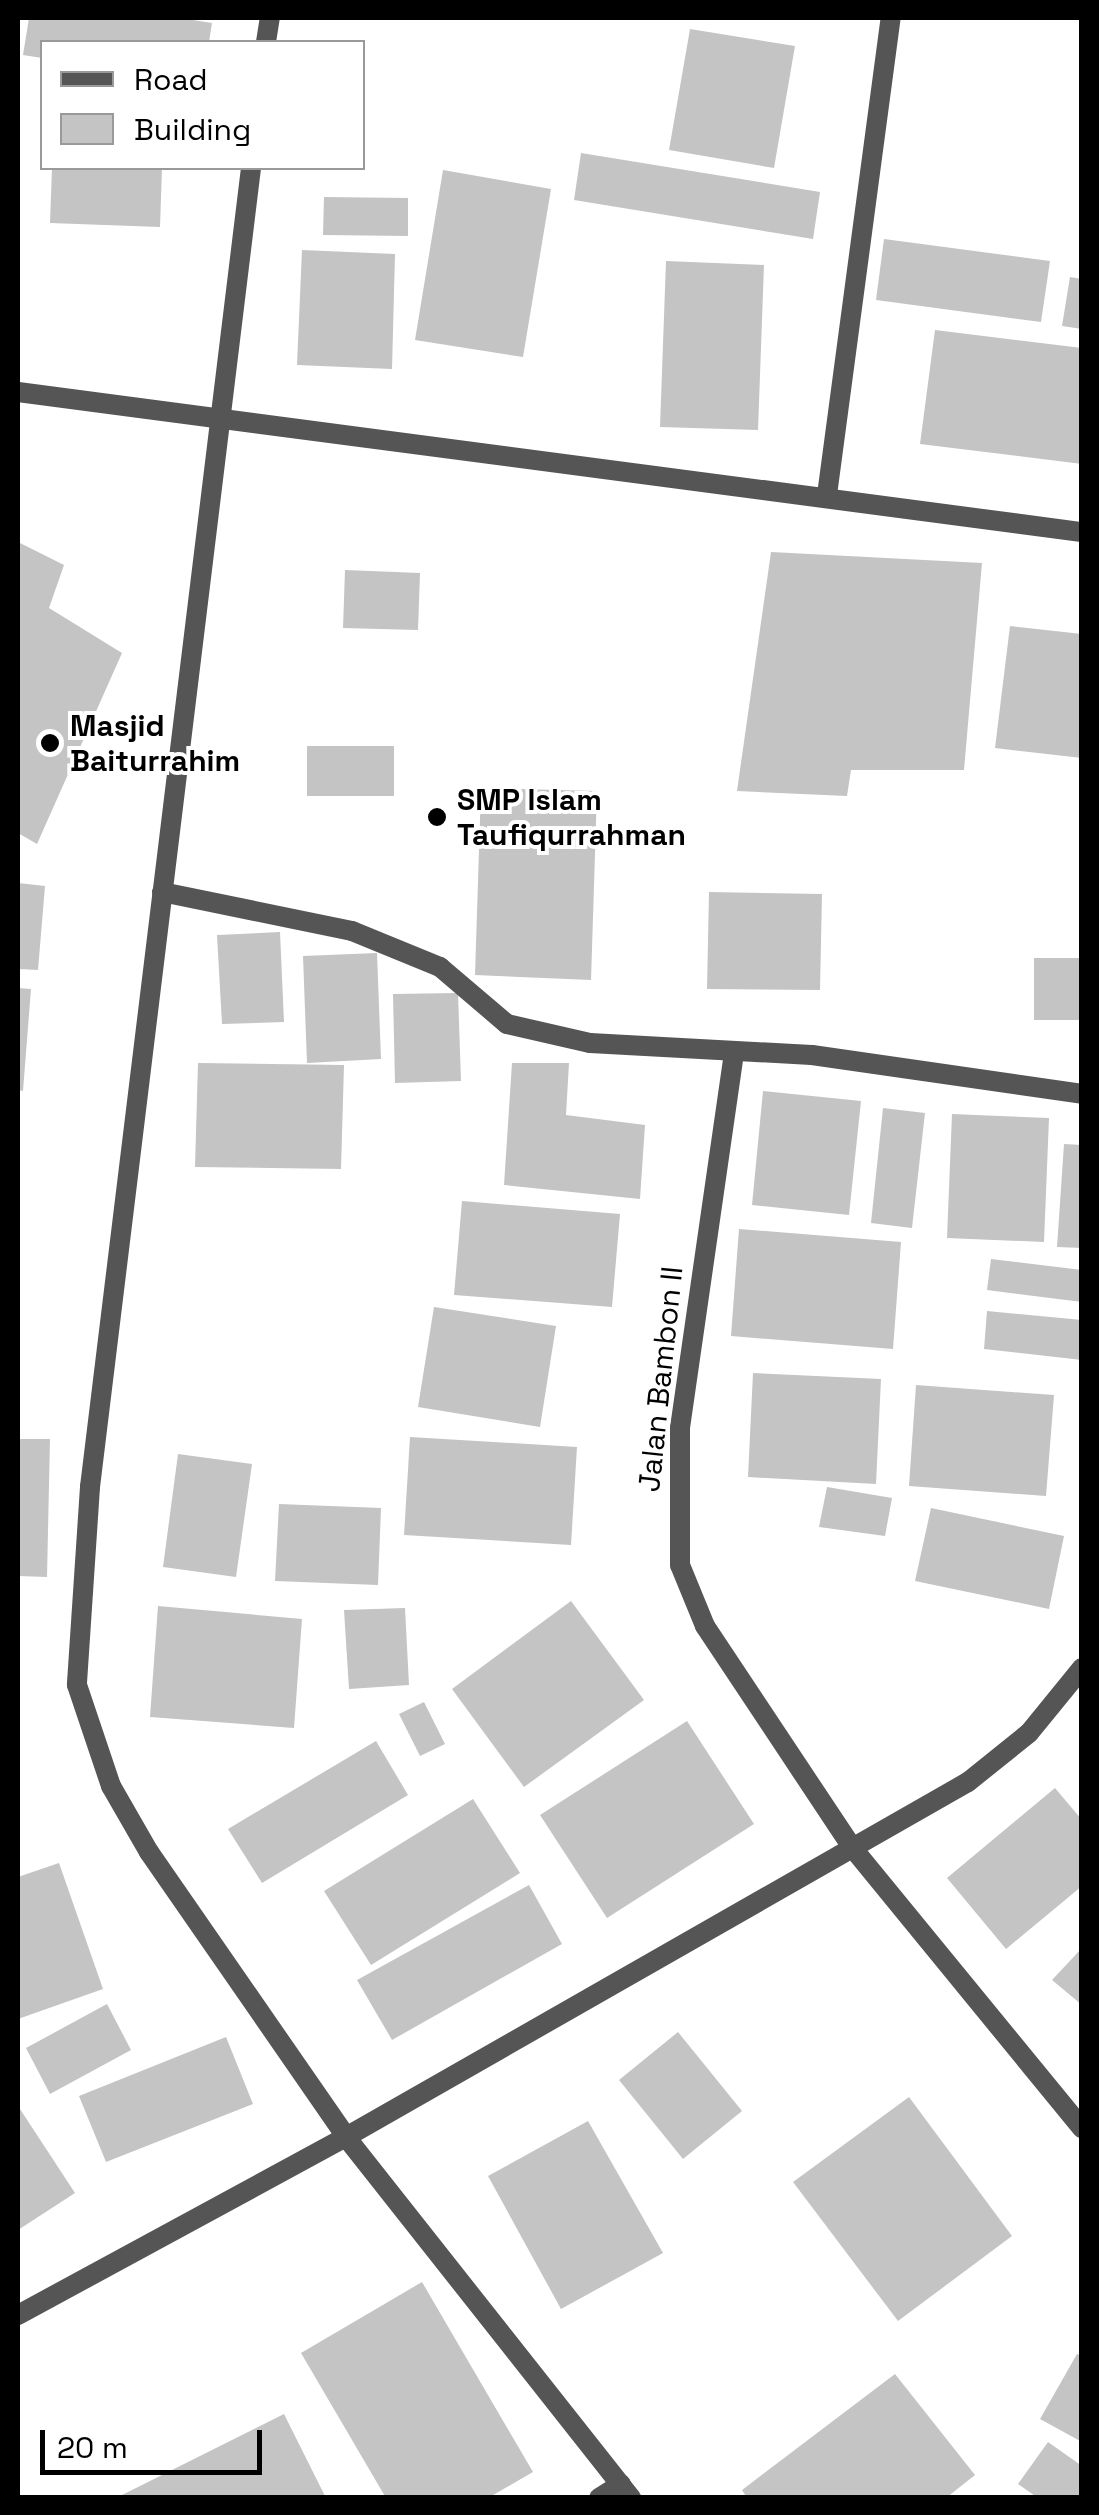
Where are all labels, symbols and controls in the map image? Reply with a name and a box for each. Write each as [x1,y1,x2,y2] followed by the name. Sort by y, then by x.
[40,40,365,170] legend
[134,60,208,99] text: Road
[134,110,251,149] text: Building
[70,708,240,778] place label: Masjid Baiturrahim
[39,732,61,754] marker: Masjid Baiturrahim
[457,782,686,852] place label: SMP Islam Taufiqurrahman
[426,806,448,828] marker: SMP Islam Taufiqurrahman
[631,1264,691,1494] street label: Jalan Bambon II
[45,2410,268,2472] scale bar
[57,2428,128,2467] text: 20 m

